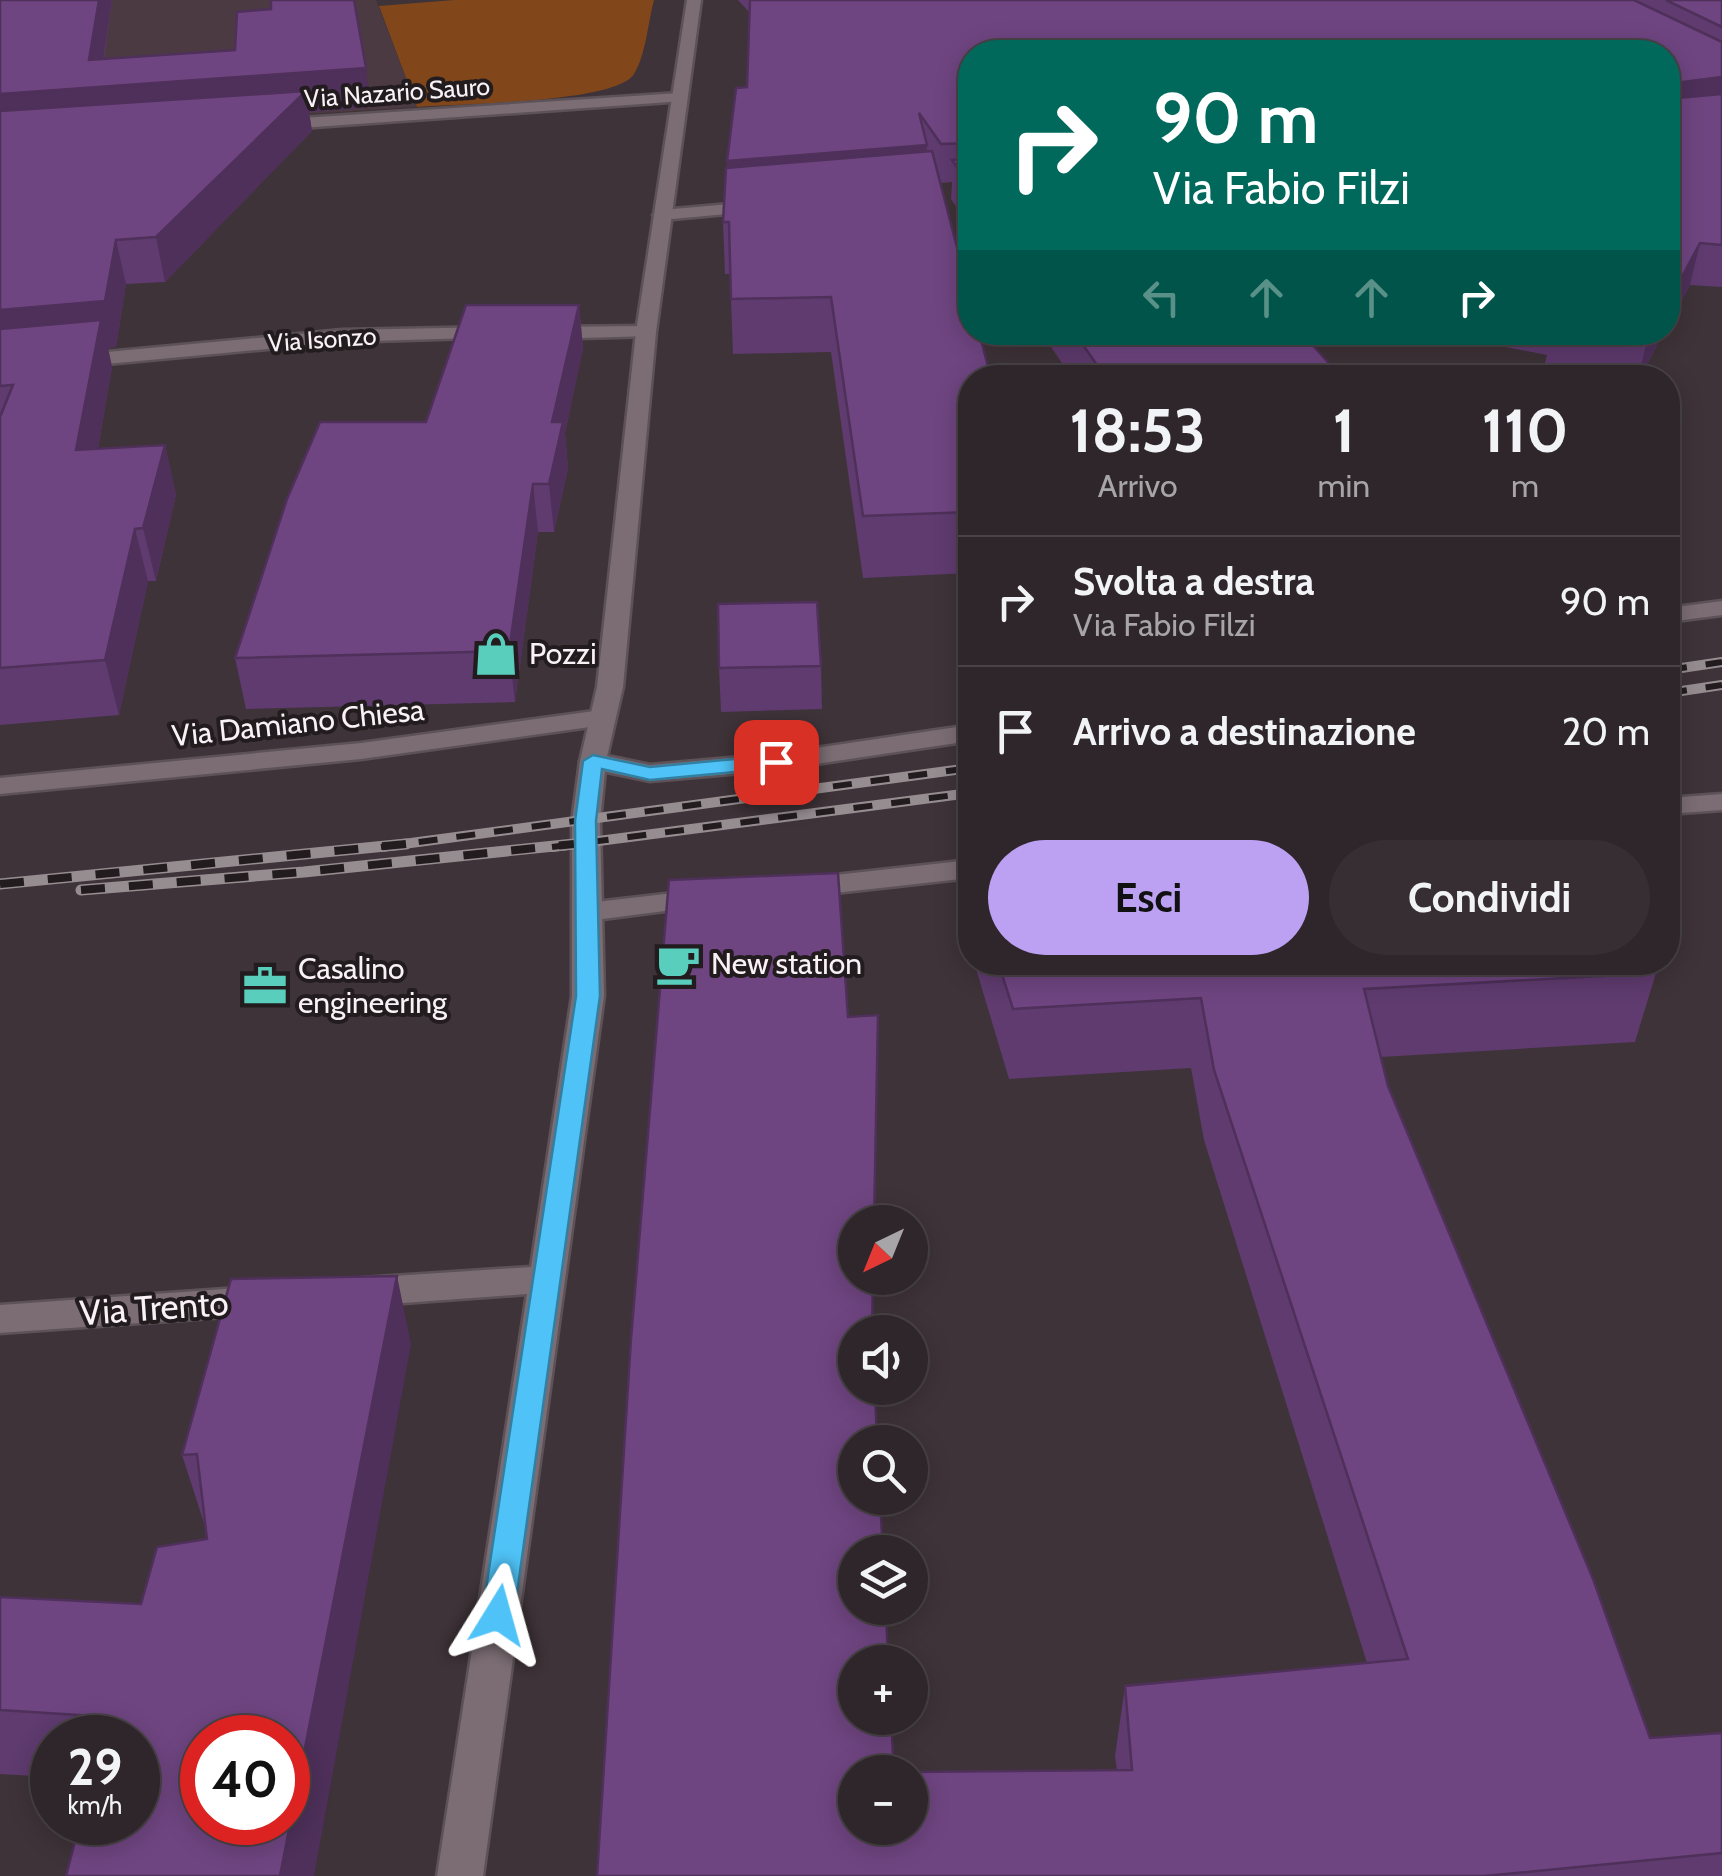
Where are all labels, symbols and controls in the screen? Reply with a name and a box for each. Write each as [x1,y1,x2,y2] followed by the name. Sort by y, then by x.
[303,71,491,113] street label: Via Nazario Sauro
[1153,75,1318,161] text: 90 m
[988,80,1118,210] icon: right
[1153,161,1410,215] text: Via Fabio Filzi
[1134,270,1189,325] icon: left
[1239,270,1294,325] icon: ahead
[1344,270,1399,325] icon: ahead
[1449,270,1504,325] icon: right
[267,320,377,358] street label: Via Isonzo
[1070,394,1206,467] text: 18:53
[1333,394,1355,467] text: 1
[1482,394,1568,467] text: 110
[1098,466,1178,505] text: Arrivo
[1317,466,1370,505] text: min
[1511,466,1539,505] text: m
[1073,558,1314,605] text: Svolta a destra
[988,574,1043,629] icon: right
[1560,578,1650,625] text: 90 m
[1073,605,1256,644] text: Via Fabio Filzi
[472,630,520,678] shop icon: Pozzi
[529,635,597,672] place label: Pozzi
[170,691,427,754] street label: Via Damiano Chiesa
[988,704,1043,759] icon: arrive
[1073,708,1416,755] text: Arrivo a destinazione
[1562,708,1650,755] text: 20 m
[734,720,819,805] pin
[749,735,804,790] icon: arrive
[988,840,1309,955] button: Esci
[1329,840,1650,955] button: Condividi
[654,940,702,988] cafe icon: New station
[711,945,862,982] place label: New station
[298,950,448,1021] place label: Casalino engineering
[241,962,289,1010] office icon: Casalino engineering
[838,1205,928,1295] north arrow
[838,1205,928,1845] map controls
[78,1281,230,1334] street label: Via Trento
[838,1315,928,1405] button: sound
[838,1425,928,1515] button: search
[838,1535,928,1625] button: layers
[446,1563,550,1667] position arrow
[838,1645,928,1735] button: +
[180,1715,310,1845] speed limit sign: 40
[68,1737,122,1798] text: 29
[838,1755,928,1845] button: −
[68,1790,122,1820] text: km/h

